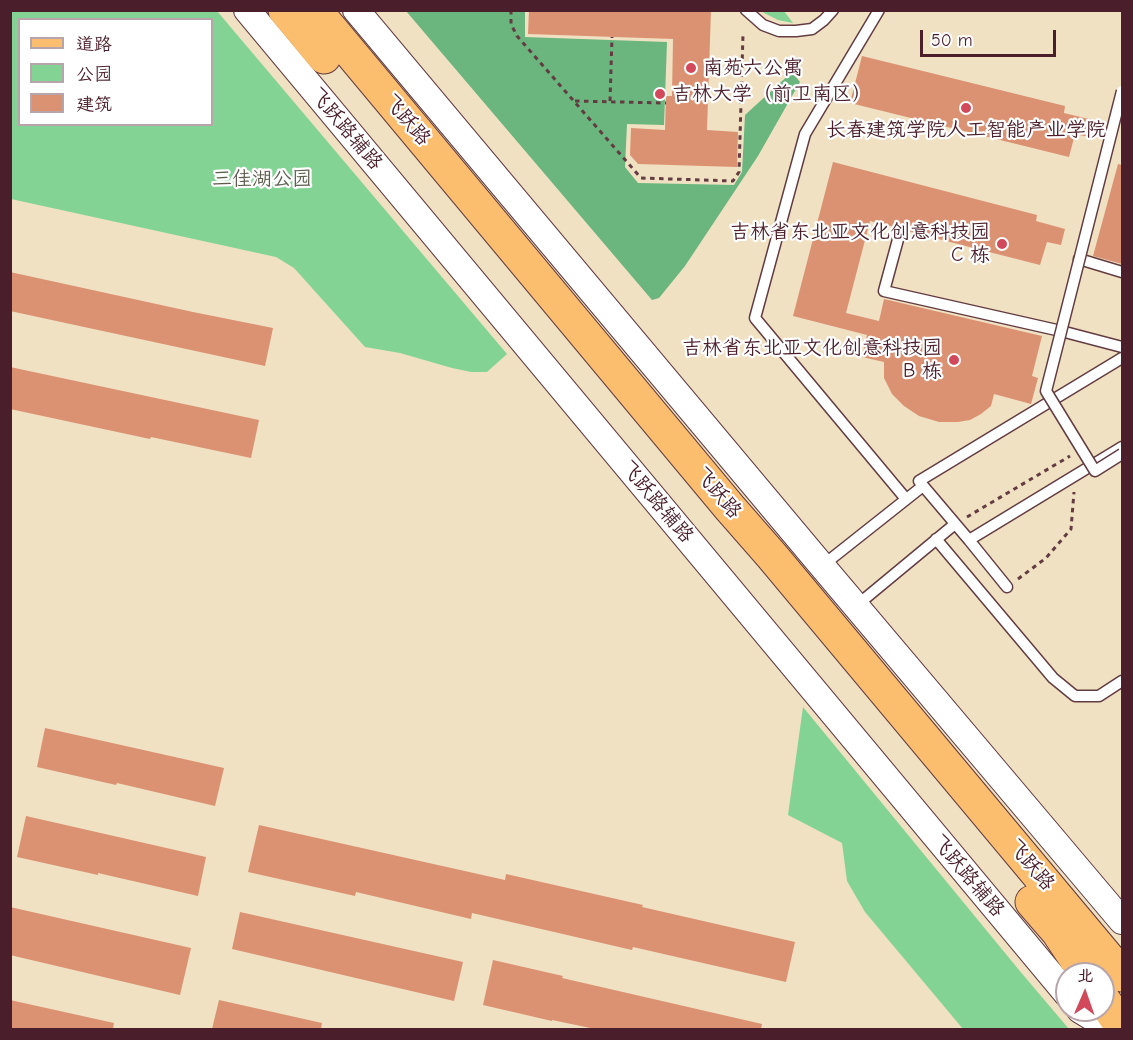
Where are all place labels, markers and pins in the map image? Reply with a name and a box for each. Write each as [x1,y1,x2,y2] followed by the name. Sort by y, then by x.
[703,56,803,80] place label: 南苑六公寓
[684,61,698,75] marker: 南苑六公寓
[672,82,872,106] place label: 吉林大学（前卫南区）
[653,87,667,101] marker: 吉林大学（前卫南区）
[959,101,973,115] marker: 长春建筑学院人工智能产业学院
[826,118,1106,142] place label: 长春建筑学院人工智能产业学院
[730,220,990,267] place label: 吉林省东北亚文化创意科技园 C 栋
[995,237,1009,251] marker: 吉林省东北亚文化创意科技园 C 栋
[682,336,942,383] place label: 吉林省东北亚文化创意科技园 B 栋
[947,353,961,367] marker: 吉林省东北亚文化创意科技园 B 栋

